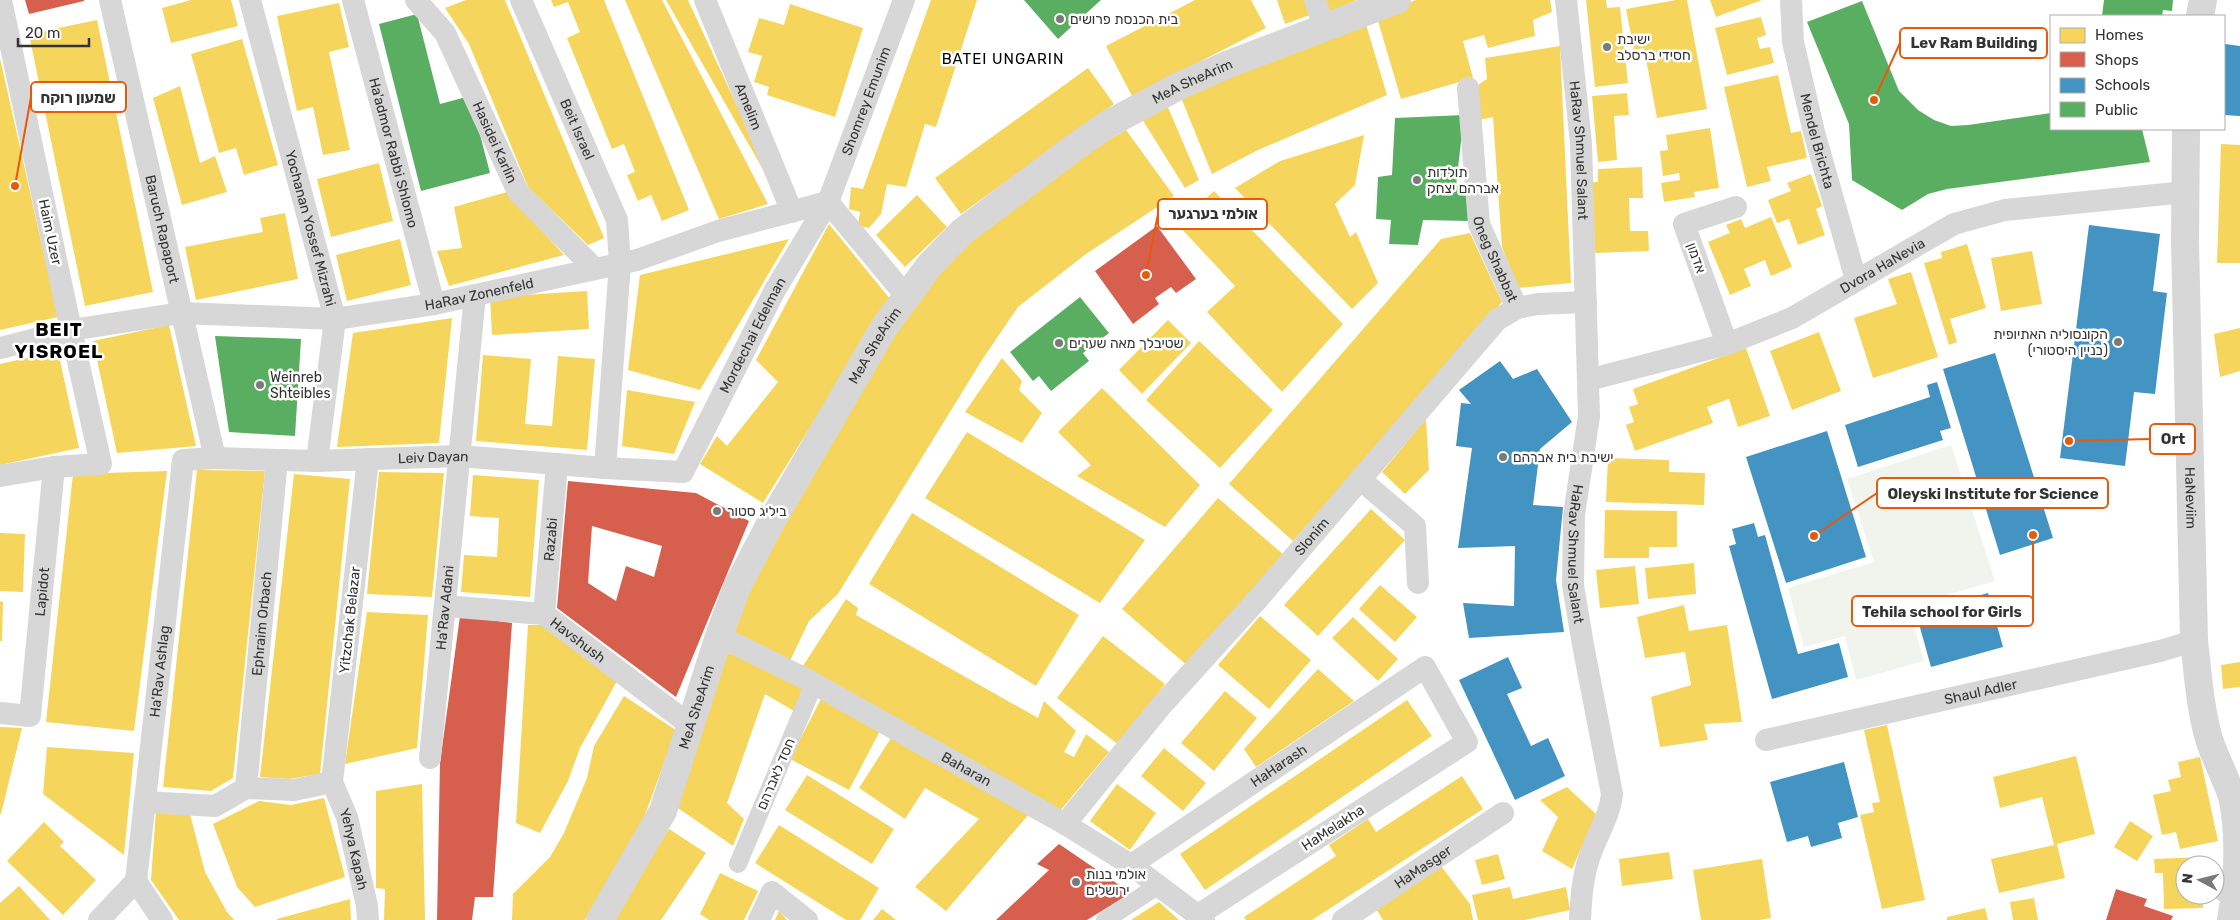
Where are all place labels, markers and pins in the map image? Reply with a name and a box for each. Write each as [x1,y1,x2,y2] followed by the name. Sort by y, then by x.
[1070,11,1178,28] place label: בית הכנסת פרושים
[1054,13,1066,25] marker: בית הכנסת פרושים
[1900,28,2047,58] callout: Lev Ram Building
[1617,31,1691,64] place label: ישיבת חסידי ברסלב
[1601,41,1613,53] marker: ישיבת חסידי ברסלב
[31,82,126,112] callout: שמעון רוקח
[1427,164,1499,197] place label: תולדות אברהם יצחק
[1411,174,1423,186] marker: תולדות אברהם יצחק
[1158,199,1267,229] callout: אולמי בערגער
[1993,326,2108,359] place label: הקונסוליה האתיופית (בניין היסטורי)
[1069,335,1184,352] place label: שטיבלך מאה שערים
[2112,336,2124,348] marker: הקונסוליה האתיופית (בניין היסטורי)
[1053,337,1065,349] marker: שטיבלך מאה שערים
[270,369,331,402] place label: Weinreb Shteibles
[254,379,266,391] marker: Weinreb Shteibles
[2150,424,2195,454] callout: Ort
[1513,449,1614,466] place label: ישיבת בית אברהם
[1497,451,1509,463] marker: ישיבת בית אברהם
[1877,478,2108,508] callout: Oleyski Institute for Science
[727,503,787,520] place label: ביליג סטור
[711,505,723,517] marker: ביליג סטור
[1852,596,2033,626] callout: Tehila school for Girls
[1086,866,1146,899] place label: אולמי בנות ירושלים
[1070,876,1082,888] marker: אולמי בנות ירושלים

